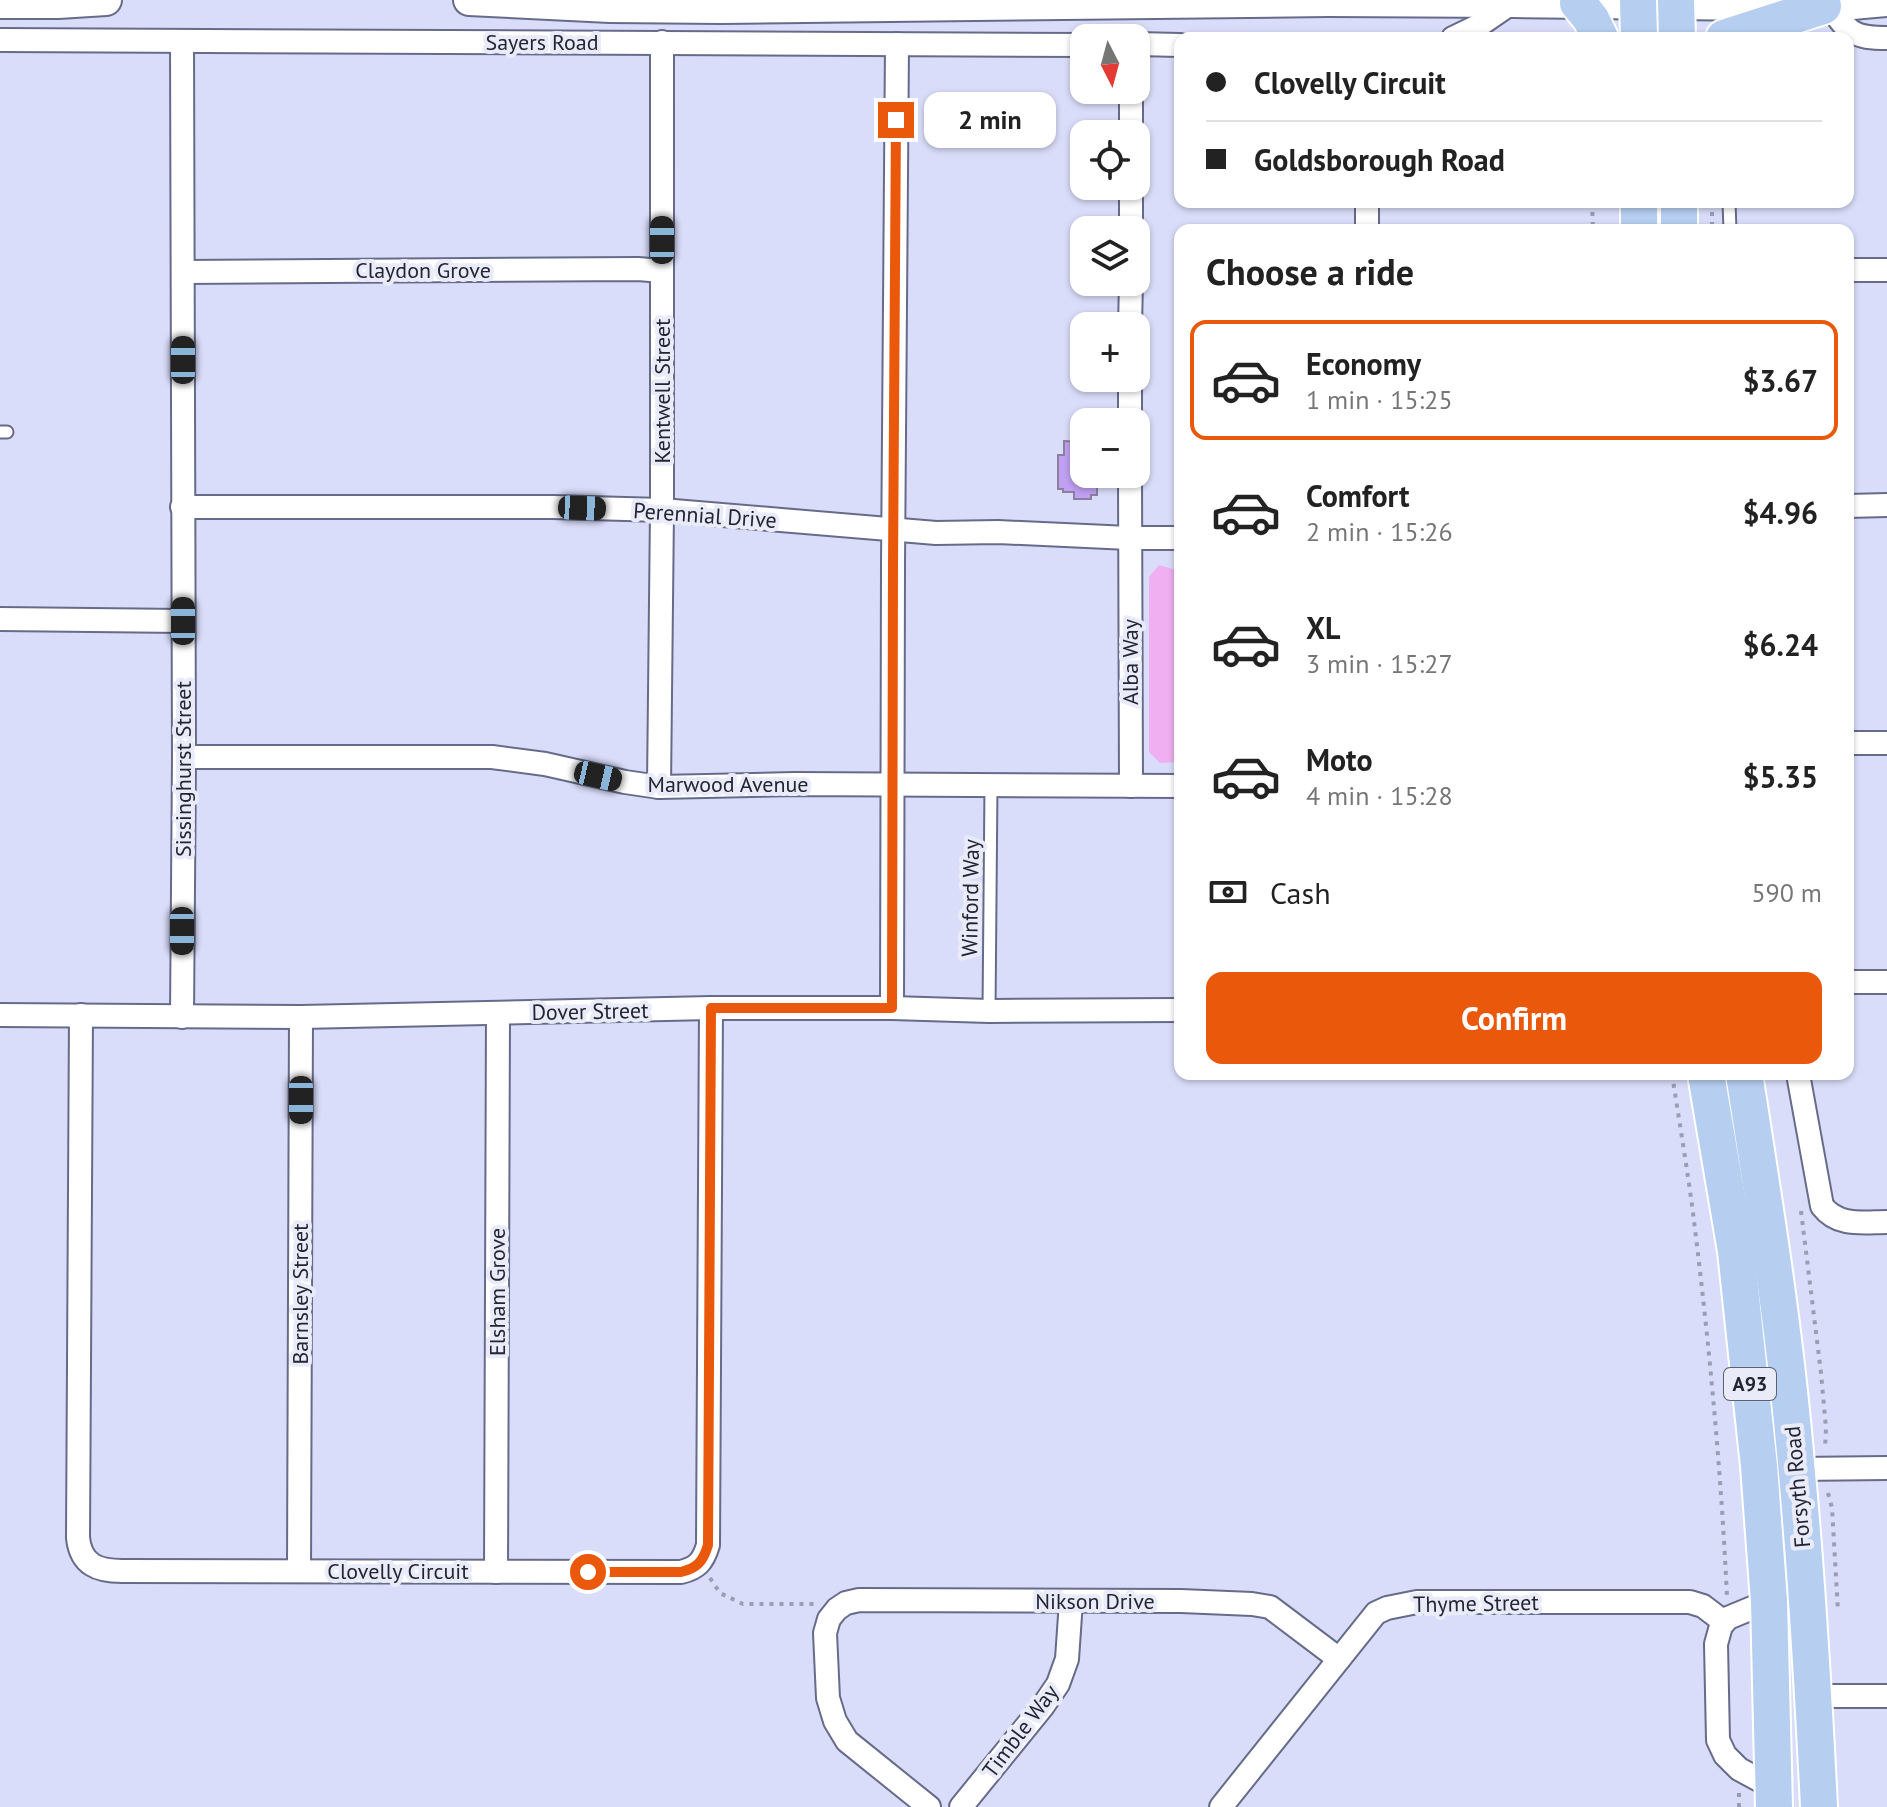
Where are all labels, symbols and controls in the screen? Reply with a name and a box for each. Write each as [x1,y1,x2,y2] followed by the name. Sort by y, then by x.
[1070,24,1150,104] north arrow
[1070,24,1150,488] map controls
[486,28,598,56] street label: Sayers Road
[1254,63,1446,102] text: Clovelly Circuit
[924,92,1056,148] callout: 2 min
[878,102,914,138] route end
[958,103,1022,136] text: 2 min
[1070,120,1150,200] button: locate
[1254,140,1505,179] text: Goldsborough Road
[650,216,674,264] car
[1070,216,1150,296] button: layers
[1206,248,1414,295] text: Choose a ride
[355,256,491,284] street label: Claydon Grove
[1070,312,1150,392] button: +
[648,318,676,464] street label: Kentwell Street
[171,336,195,384] car
[1210,344,1282,416] icon: car
[1306,344,1421,383] text: Economy
[1743,361,1818,400] text: $3.67
[1306,383,1453,416] text: 1 min · 15:25
[1070,408,1150,488] button: −
[1210,476,1282,548] icon: car
[1306,476,1409,515] text: Comfort
[1743,493,1818,532] text: $4.96
[558,495,606,521] car
[632,496,778,534] street label: Perennial Drive
[1306,515,1453,548] text: 2 min · 15:26
[171,597,195,645] car
[1210,608,1282,680] icon: car
[1306,608,1340,647] text: XL
[1116,618,1144,705] street label: Alba Way
[1743,625,1818,664] text: $6.24
[1306,647,1453,680] text: 3 min · 15:27
[169,680,197,857] street label: Sissinghurst Street
[1210,740,1282,812] icon: car
[1306,740,1373,779] text: Moto
[1743,757,1818,796] text: $5.35
[572,759,624,793] car
[647,770,809,798] street label: Marwood Avenue
[1306,779,1453,812] text: 4 min · 15:28
[955,838,985,957] street label: Winford Way
[1206,870,1250,914] icon: cash
[1270,873,1331,912] text: Cash
[1751,876,1822,909] text: 590 m
[170,907,194,955] car
[1206,972,1822,1064] button: Confirm
[531,996,649,1026] street label: Dover Street
[289,1076,313,1124] car
[286,1223,314,1365] street label: Barnsley Street
[483,1228,511,1356] street label: Elsham Grove
[1724,1368,1776,1400] road number: A93
[1778,1425,1816,1549] street label: Forsyth Road
[570,1554,606,1590] route start
[327,1557,469,1585] street label: Clovelly Circuit
[1035,1587,1155,1615] street label: Nikson Drive
[1413,1588,1540,1618] street label: Thyme Street
[976,1678,1065,1783] street label: Timble Way

